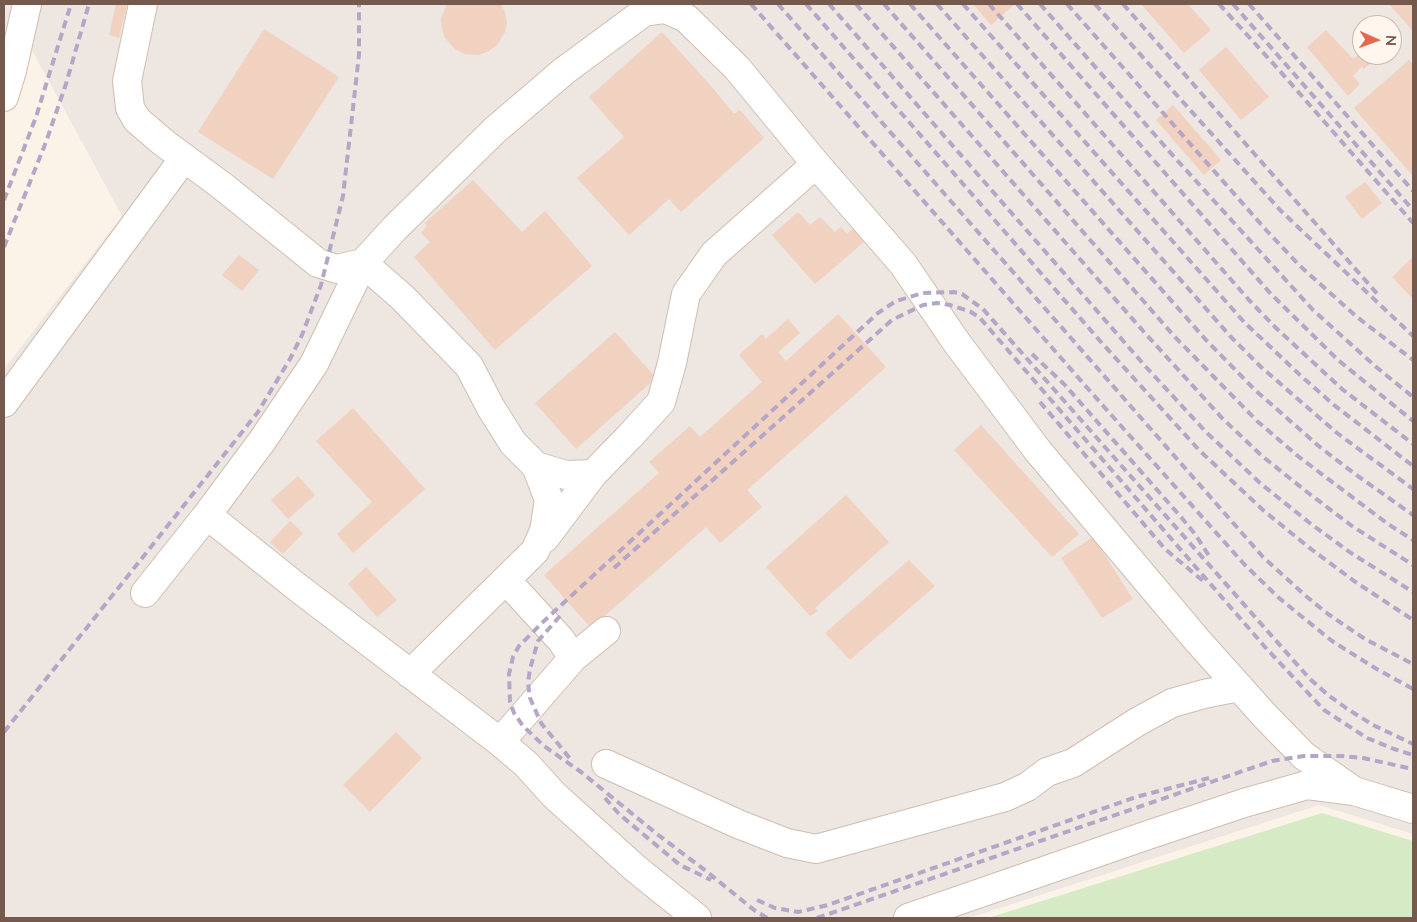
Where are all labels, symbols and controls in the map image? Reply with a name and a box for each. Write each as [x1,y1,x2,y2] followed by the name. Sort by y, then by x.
[1352,15,1402,65] north arrow
[1383,35,1400,46] text: N

